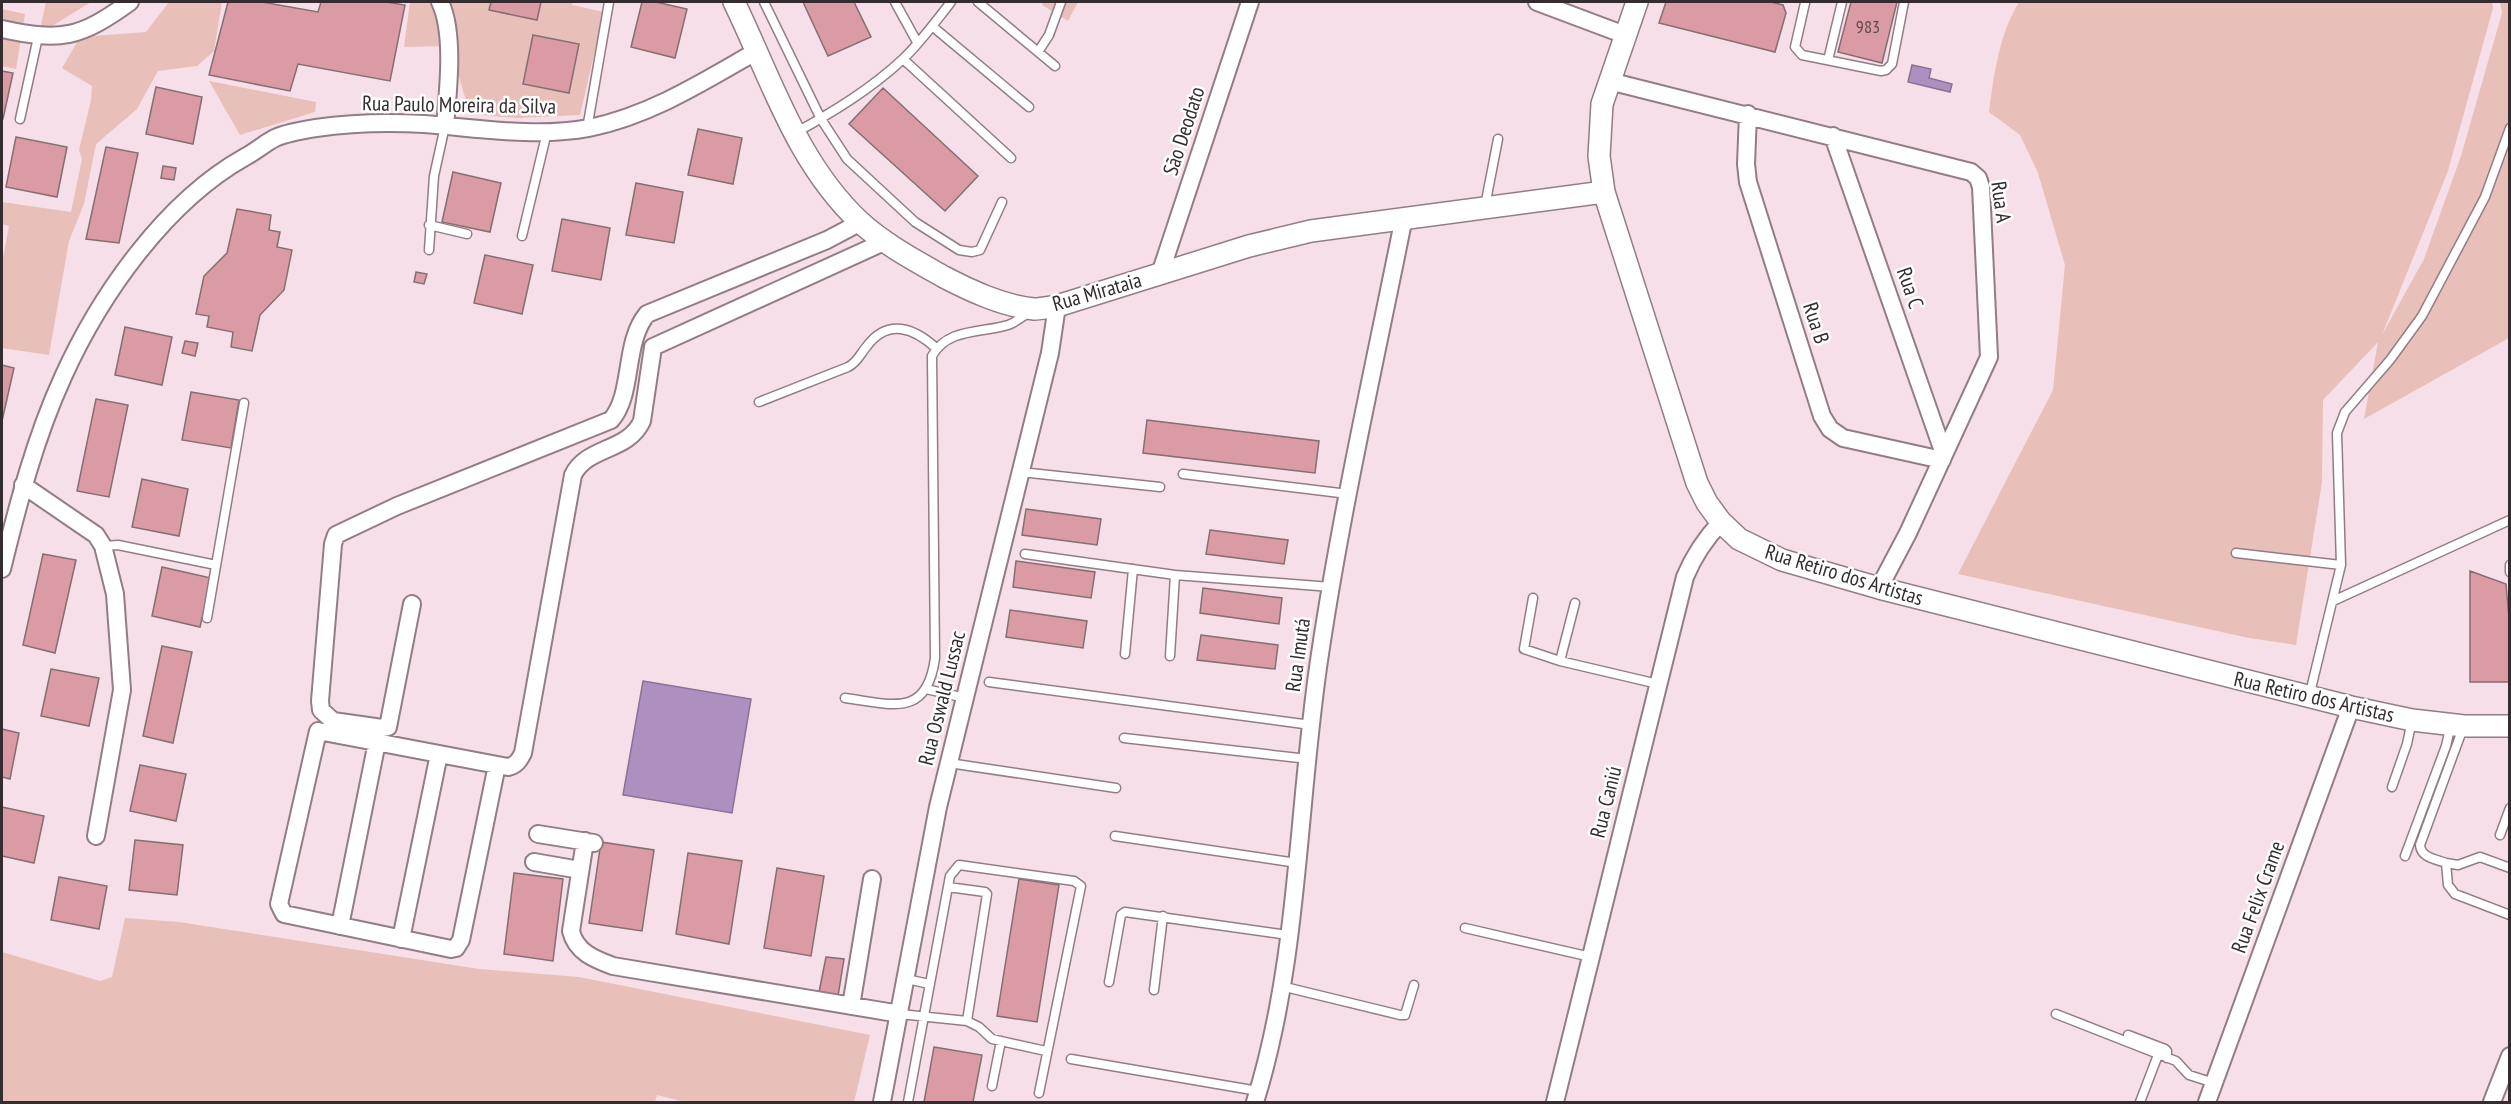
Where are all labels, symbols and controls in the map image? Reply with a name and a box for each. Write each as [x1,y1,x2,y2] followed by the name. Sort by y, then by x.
[1856,15,1880,38] house number: 983
[1157,83,1211,179] street label: São Deodato
[362,89,556,120] street label: Rua Paulo Moreira da Silva
[1985,180,2018,224] street label: Rua A
[1891,264,1930,312] street label: Rua C
[1049,266,1144,317] street label: Rua Mirataia
[1797,299,1836,347] street label: Rua B
[1762,538,1926,611] street label: Rua Retiro dos Artistas
[1279,616,1316,693] street label: Rua Imutá
[912,627,971,768] street label: Rua Oswald Lussac
[2231,665,2397,728] street label: Rua Retiro dos Artistas
[1584,763,1627,840] street label: Rua Caniú
[2225,837,2290,957] street label: Rua Felix Crame

